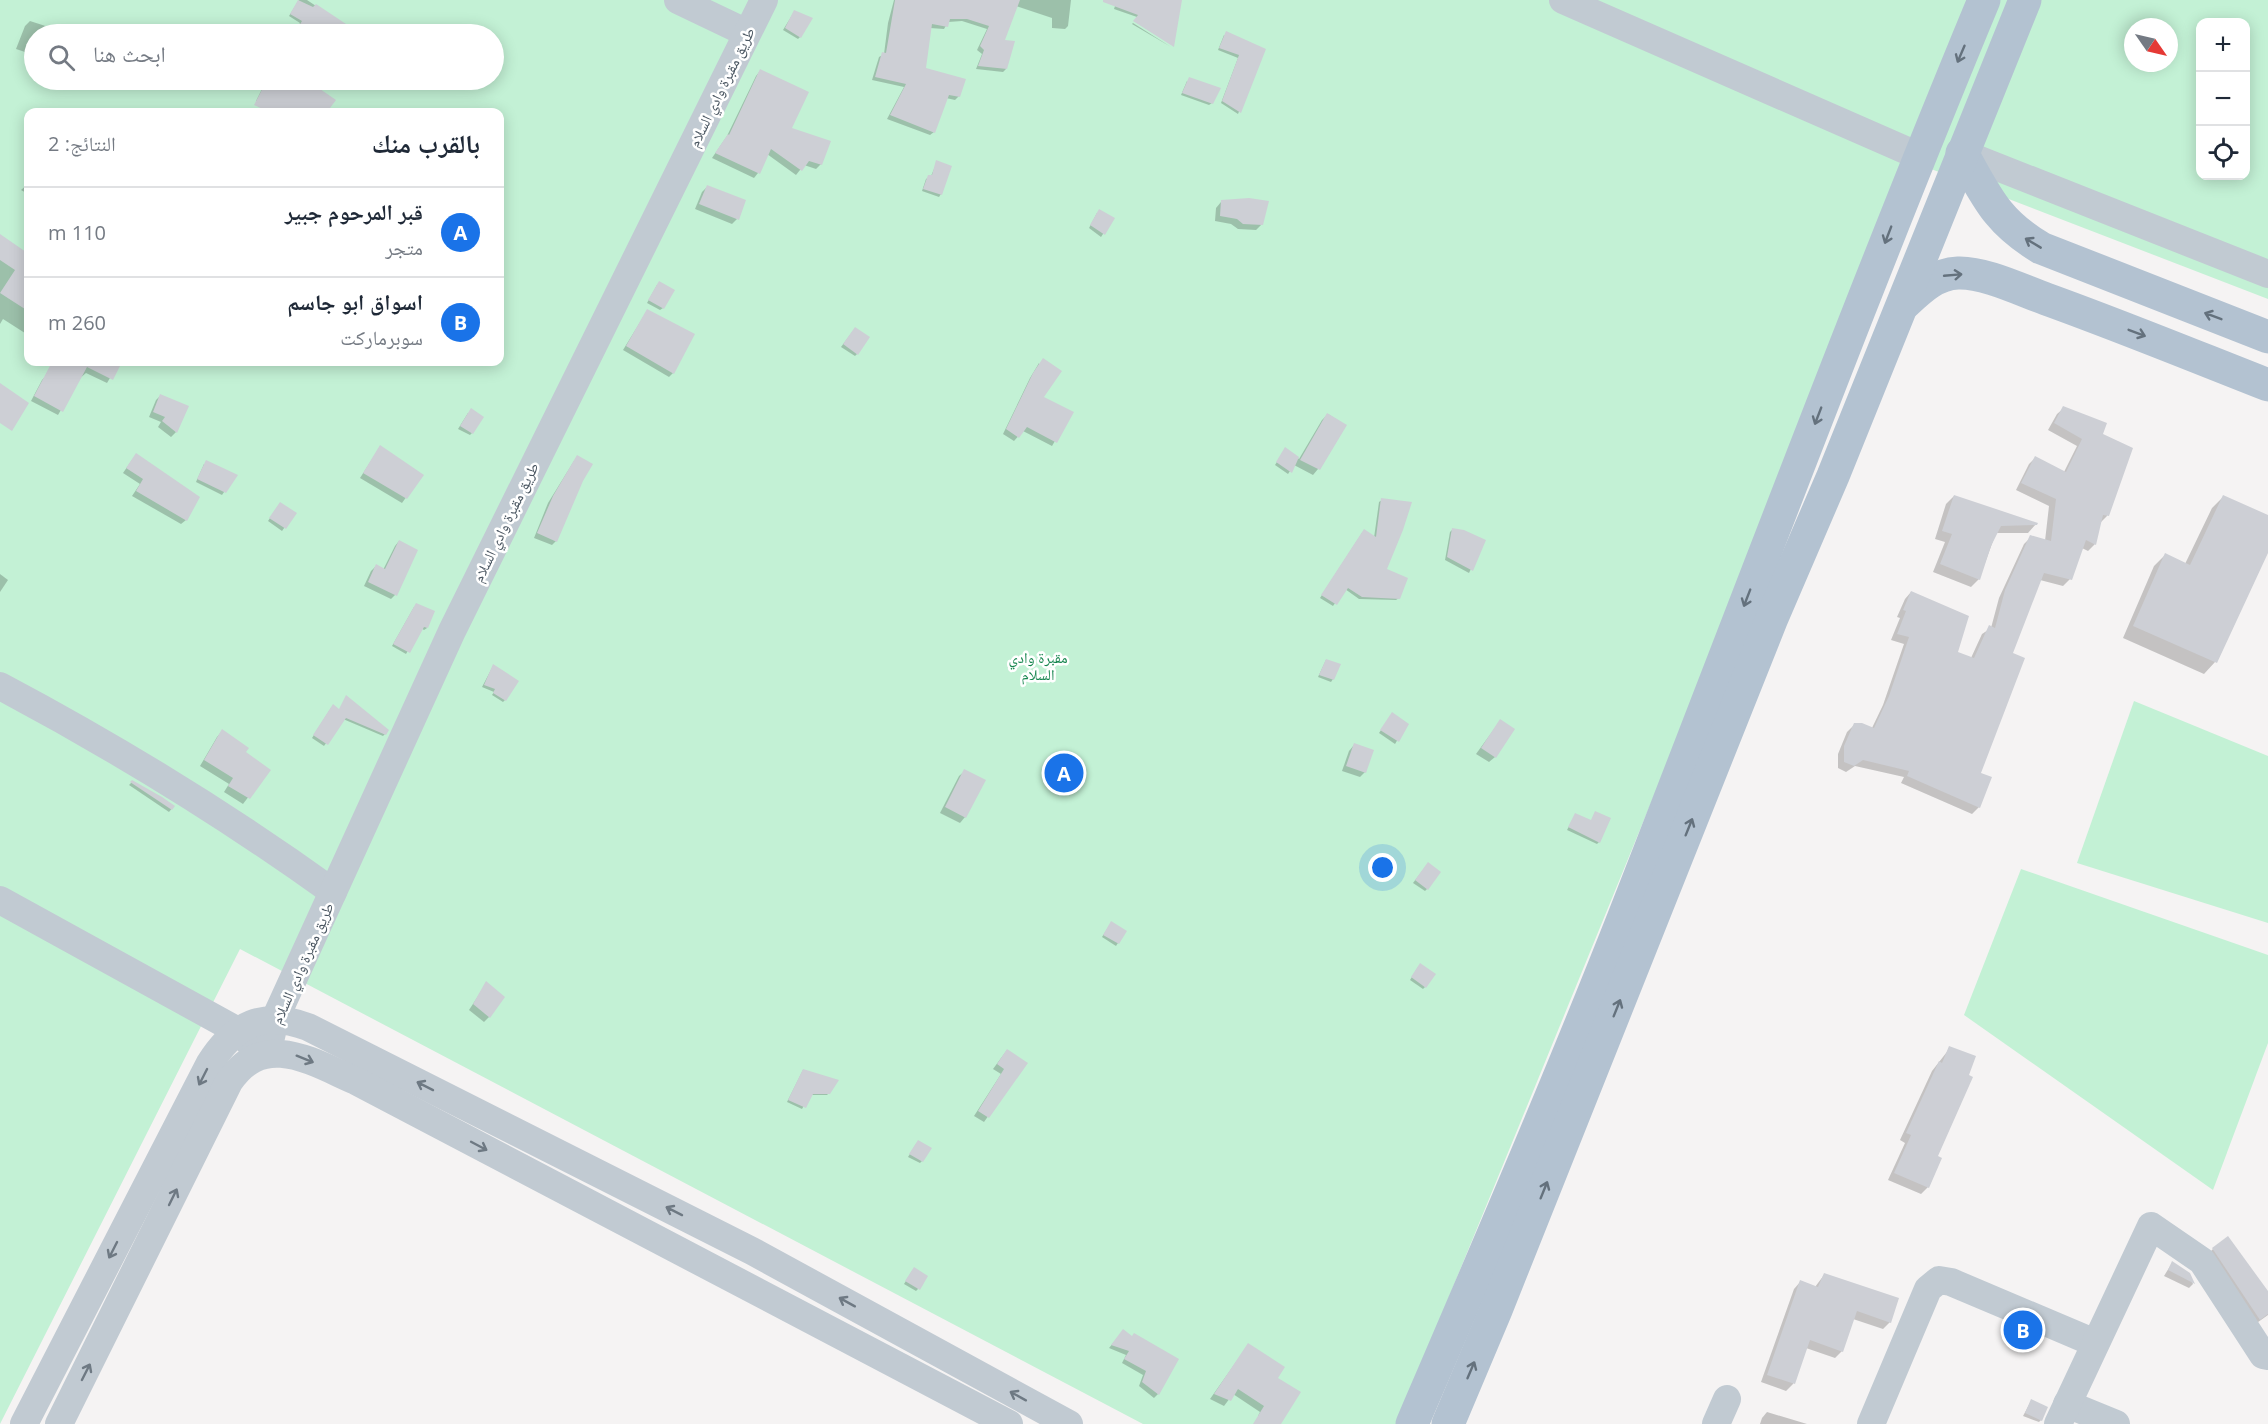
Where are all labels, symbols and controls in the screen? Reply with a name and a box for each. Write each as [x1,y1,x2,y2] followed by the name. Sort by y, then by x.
[2124,18,2178,72] north arrow
[2196,18,2250,180] map controls
[2196,18,2250,72] button: +
[24,24,504,90] search box
[683,24,761,151] street label: طريق مقبرة وادي السلام
[93,38,166,68] text: ابحث هنا
[45,41,78,74] icon: search
[1955,44,1966,63] one-way arrow
[2196,72,2250,126] button: −
[372,125,480,161] text: بالقرب منك
[2196,126,2250,180] button: locate
[48,130,116,157] text: النتائج: 2
[285,196,423,226] text: قبر المرحوم جبير
[48,219,106,246] text: 110 m
[454,219,467,246] text: A
[1882,225,1893,244] one-way arrow
[385,234,423,261] text: متجر
[2025,237,2042,249] one-way arrow
[1942,269,1962,280] one-way arrow
[287,286,423,316] text: اسواق ابو جاسم
[48,309,106,336] text: 260 m
[454,309,467,336] text: B
[2205,310,2223,321] one-way arrow
[340,324,423,351] text: سوبرماركت
[2127,329,2146,340] one-way arrow
[1811,407,1822,425] one-way arrow
[467,459,545,586] street label: طريق مقبرة وادي السلام
[1740,588,1751,607] one-way arrow
[1008,647,1068,685] park label: مقبرة وادي السلام
[1044,750,1084,796] pin: A
[1684,819,1695,837] one-way arrow
[1368,853,1397,882] your location
[266,899,340,1028] street label: طريق مقبرة وادي السلام
[1612,1000,1623,1018] one-way arrow
[295,1055,314,1066] one-way arrow
[197,1068,209,1085] one-way arrow
[417,1079,435,1091] one-way arrow
[470,1141,488,1152] one-way arrow
[1539,1181,1550,1199] one-way arrow
[168,1189,179,1207] one-way arrow
[666,1205,684,1217] one-way arrow
[107,1241,119,1259] one-way arrow
[839,1296,856,1308] one-way arrow
[2004,1308,2042,1352] pin: B
[1466,1361,1477,1380] one-way arrow
[80,1363,92,1381] one-way arrow
[1010,1390,1027,1402] one-way arrow

